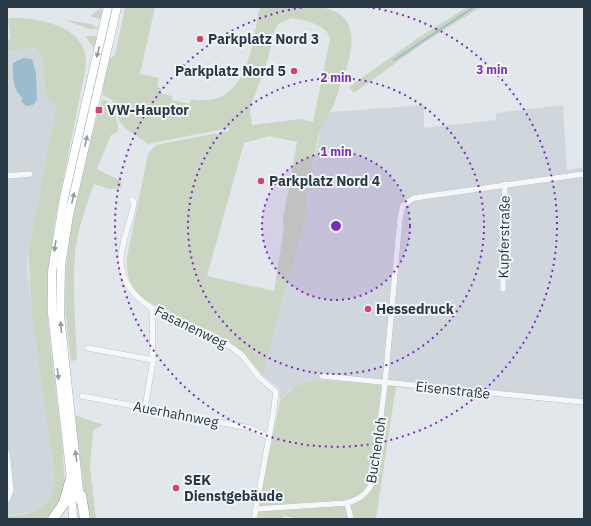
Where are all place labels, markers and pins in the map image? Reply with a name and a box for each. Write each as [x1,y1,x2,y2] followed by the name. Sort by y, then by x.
[208,30,319,48] place label: Parkplatz Nord 3
[195,34,205,44] marker: Parkplatz Nord 3
[175,62,286,80] place label: Parkplatz Nord 5
[289,66,299,76] marker: Parkplatz Nord 5
[107,101,189,119] place label: VW-Hauptor
[94,105,104,115] marker: VW-Hauptor
[269,172,380,190] place label: Parkplatz Nord 4
[256,176,266,186] marker: Parkplatz Nord 4
[329,219,343,233] centre of rings
[376,300,455,318] place label: Hessedruck
[363,304,373,314] marker: Hessedruck
[184,471,283,505] place label: SEK Dienstgebäude
[171,483,181,493] marker: SEK Dienstgebäude

